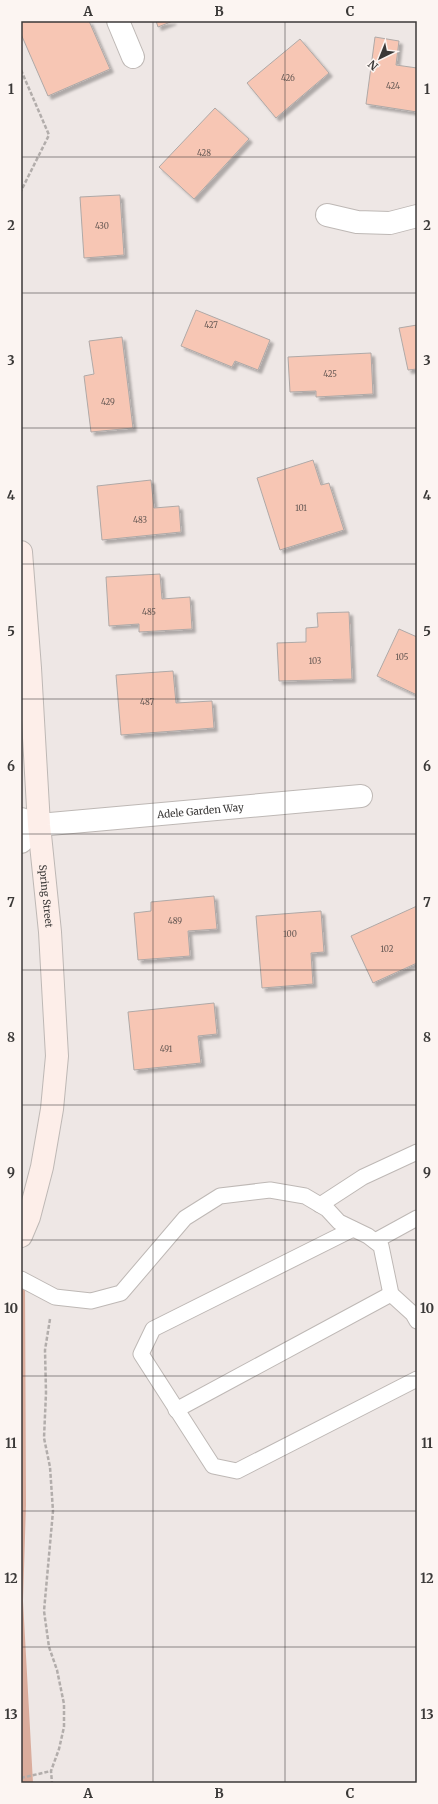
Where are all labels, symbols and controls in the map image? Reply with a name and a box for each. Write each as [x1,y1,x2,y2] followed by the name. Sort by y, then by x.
[82,3,93,20] text: A
[214,3,224,20] text: B
[346,3,355,20] text: C
[360,38,400,78] north arrow
[365,57,381,73] text: N
[281,73,295,83] house number: 426
[8,81,14,98] text: 1
[386,81,400,91] house number: 424
[424,81,430,98] text: 1
[197,148,211,158] house number: 428
[7,217,15,234] text: 2
[423,217,431,234] text: 2
[95,221,109,231] house number: 430
[204,320,218,330] house number: 427
[7,352,15,369] text: 3
[423,352,431,369] text: 3
[323,369,337,379] house number: 425
[101,397,115,407] house number: 429
[7,487,16,504] text: 4
[423,487,432,504] text: 4
[295,503,307,513] house number: 101
[133,515,147,525] house number: 483
[142,607,156,617] house number: 485
[7,623,15,640] text: 5
[423,623,431,640] text: 5
[396,652,409,662] house number: 105
[309,656,322,666] house number: 103
[140,697,154,707] house number: 487
[7,758,15,775] text: 6
[423,758,431,775] text: 6
[156,800,244,821] street label: Adele Garden Way
[37,864,56,928] street label: Spring Street
[7,894,15,911] text: 7
[423,894,431,911] text: 7
[168,916,182,926] house number: 489
[283,929,297,939] house number: 100
[381,944,394,954] house number: 102
[7,1029,15,1046] text: 8
[423,1029,431,1046] text: 8
[160,1044,173,1054] house number: 491
[7,1164,15,1181] text: 9
[423,1164,431,1181] text: 9
[4,1300,18,1317] text: 10
[420,1300,434,1317] text: 10
[5,1435,17,1452] text: 11
[421,1435,433,1452] text: 11
[4,1570,18,1587] text: 12
[420,1570,434,1587] text: 12
[4,1706,18,1723] text: 13
[420,1706,434,1723] text: 13
[82,1785,93,1802] text: A
[214,1785,224,1802] text: B
[346,1785,355,1802] text: C

